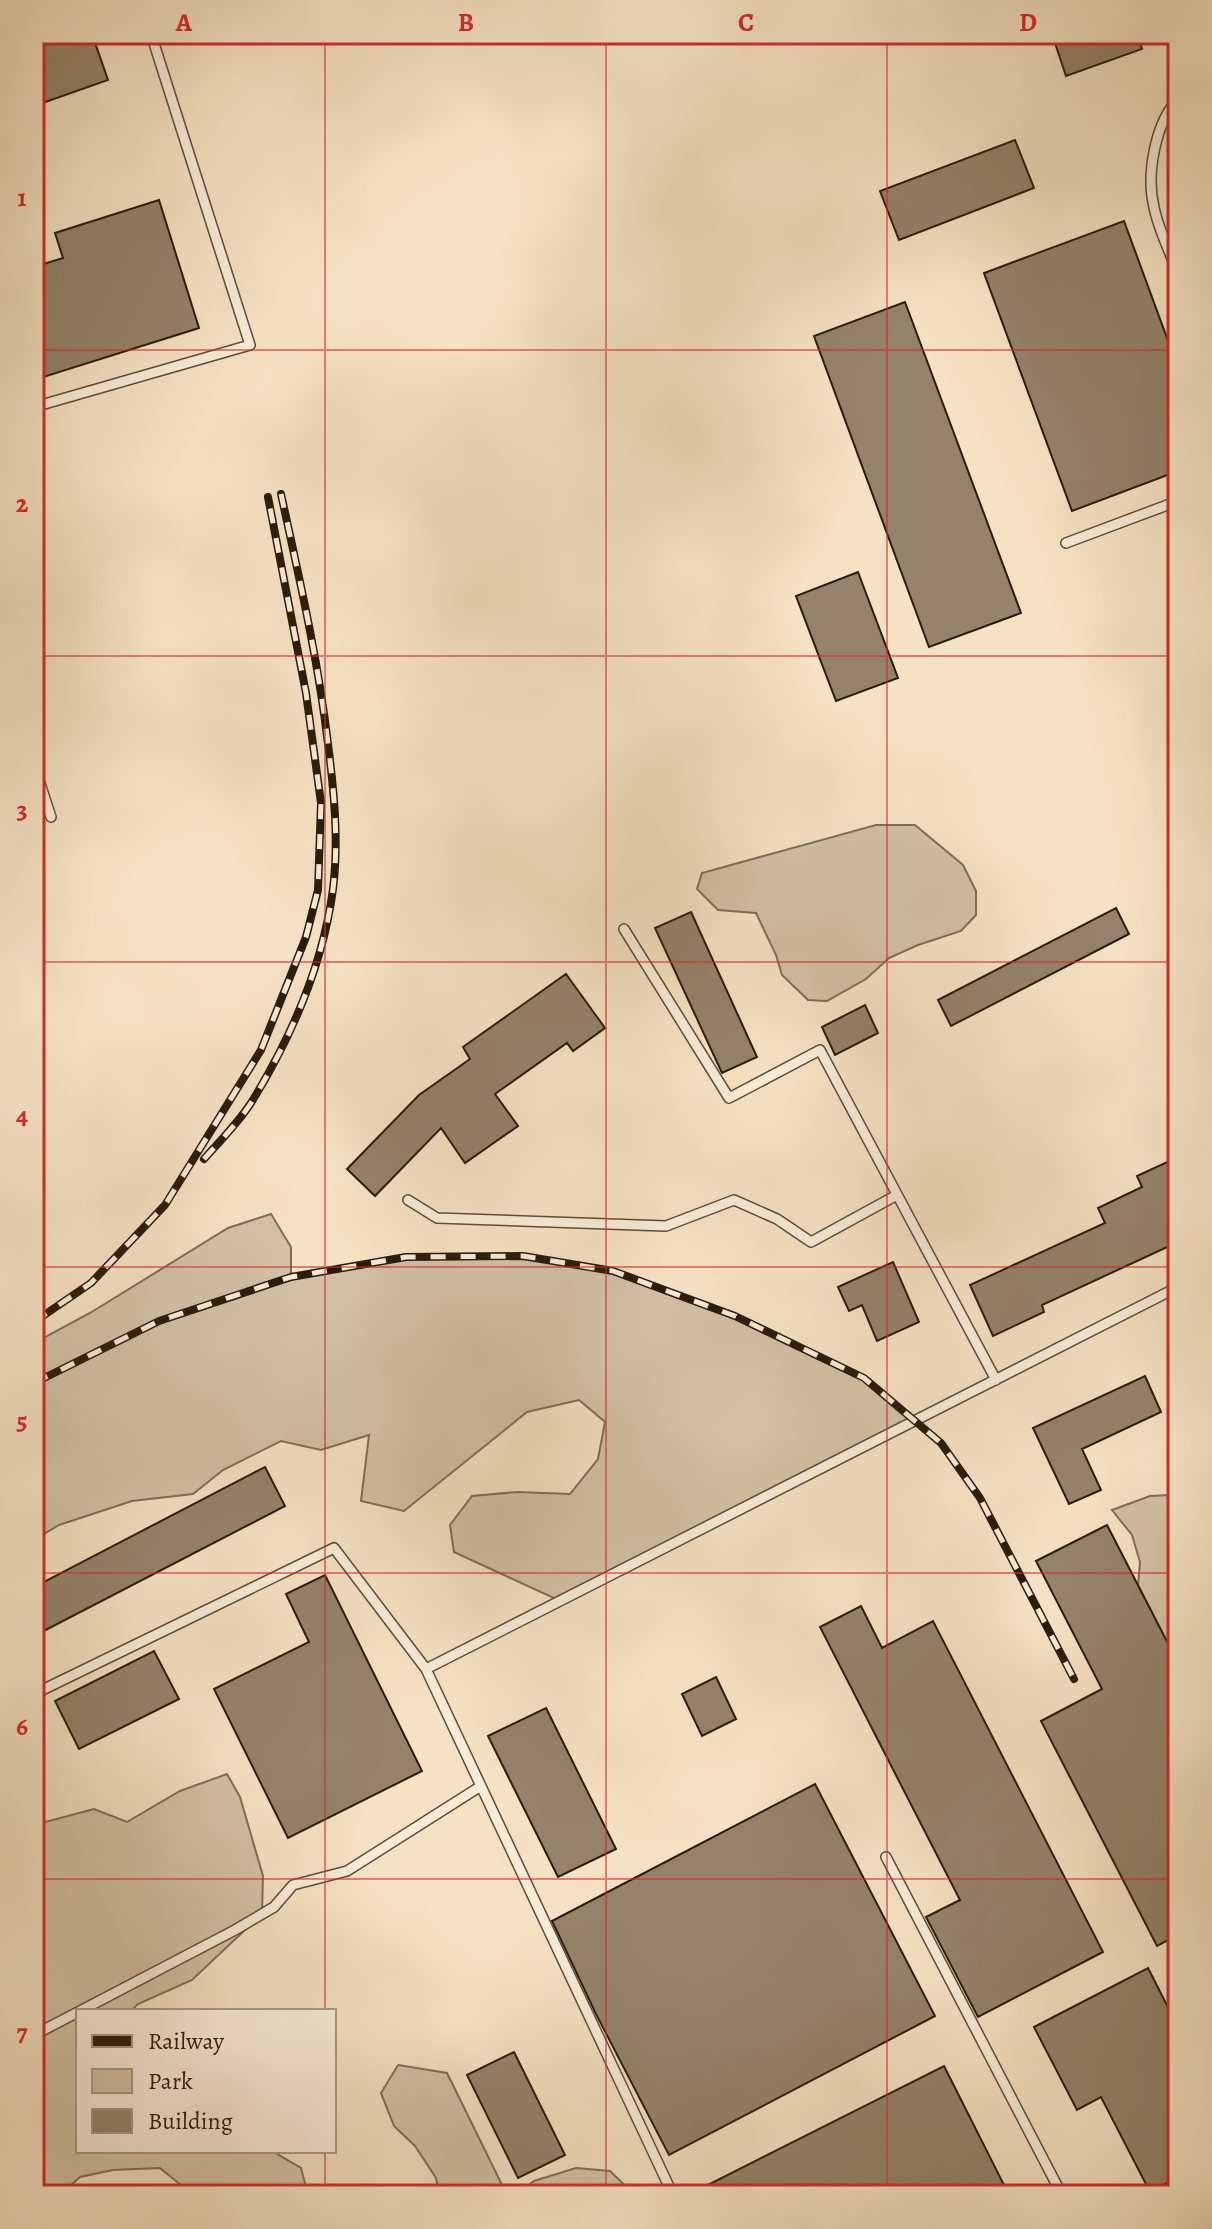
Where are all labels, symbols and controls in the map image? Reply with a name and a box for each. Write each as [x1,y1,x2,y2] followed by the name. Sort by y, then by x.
[175,5,193,40] text: A
[458,5,474,40] text: B
[738,5,754,40] text: C
[1019,5,1037,40] text: D
[17,180,27,215] text: 1
[16,486,29,521] text: 2
[16,792,28,827] text: 3
[16,1098,28,1133] text: 4
[16,1403,28,1438] text: 5
[16,1709,28,1744] text: 6
[76,2009,336,2153] legend
[16,2015,28,2050] text: 7
[148,2025,224,2057] text: Railway
[148,2065,193,2097] text: Park
[148,2105,233,2137] text: Building

